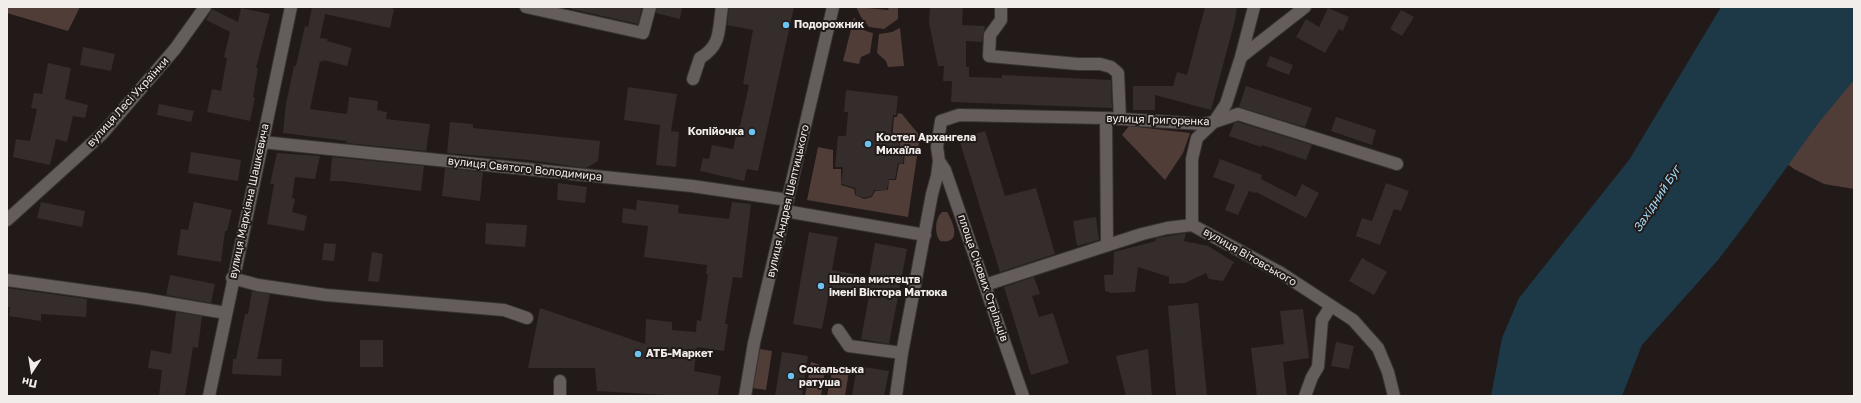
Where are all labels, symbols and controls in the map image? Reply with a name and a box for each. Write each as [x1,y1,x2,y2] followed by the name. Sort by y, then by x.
[794,18,864,32] place label: Подорожник
[781,20,791,30] marker: Подорожник
[84,55,172,149] street label: вулиця Лесі Українки
[1106,112,1210,128] street label: вулиця Григоренка
[226,122,272,280] street label: вулиця Маркіяна Шашкевича
[764,123,812,279] street label: вулиця Андрея Шептицького
[688,125,744,139] place label: Копійочка
[747,127,757,137] marker: Копійочка
[876,131,976,157] place label: Костел Архангела Михаїла
[863,139,873,149] marker: Костел Архангела Михаїла
[447,154,603,184] street label: вулиця Святого Володимира
[1630,163,1684,235] water label: Західний Буг
[955,213,1011,343] street label: площа Січових Стрільців
[1201,225,1299,289] street label: вулиця Вітовського
[829,273,947,299] place label: Школа мистецтв імені Віктора Матюка
[816,281,826,291] marker: Школа мистецтв імені Віктора Матюка
[646,347,713,361] place label: АТБ-Маркет
[633,349,643,359] marker: АТБ-Маркет
[12,351,52,391] north arrow
[799,363,864,389] place label: Сокальська ратуша
[786,371,796,381] marker: Сокальська ратуша
[21,375,38,391] text: Пн

